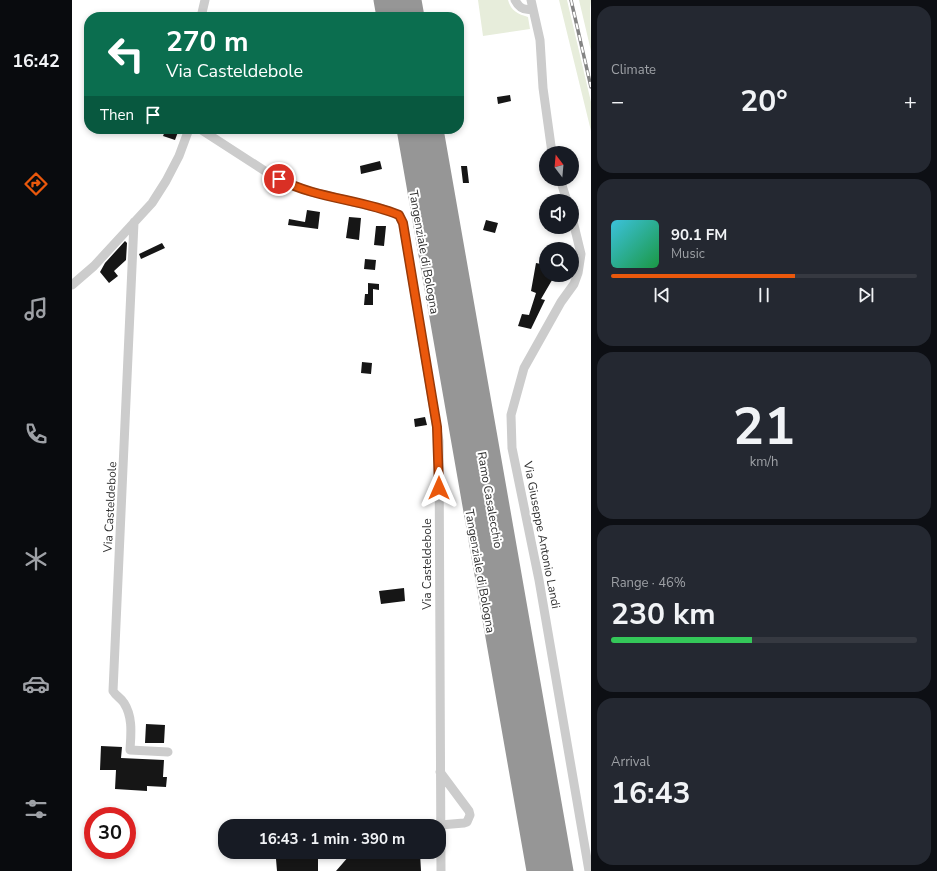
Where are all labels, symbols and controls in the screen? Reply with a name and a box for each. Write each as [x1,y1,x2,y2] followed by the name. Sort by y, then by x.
[166,23,249,61] text: 270 m
[100,28,152,80] icon: left
[12,49,60,73] text: 16:42
[166,59,303,83] text: Via Casteldebole
[611,61,656,79] text: Climate
[740,81,788,122] text: 20°
[611,87,624,117] text: −
[904,87,917,117] text: +
[142,104,164,126] icon: arrive
[100,105,134,125] text: Then
[539,146,579,186] north arrow
[539,146,579,282] map controls
[262,162,296,196] pin
[268,168,290,190] icon: arrive
[22,170,50,198] icon: directions
[405,189,443,315] street label: Tangenziale di Bologna
[539,194,579,234] button: sound
[671,225,727,245] text: 90.1 FM
[539,242,579,282] button: search
[671,245,705,263] text: Music
[651,284,673,306] icon: previous
[753,284,775,306] icon: pause
[855,284,877,306] icon: next
[22,295,50,323] icon: music
[733,391,795,462] text: 21
[22,420,50,448] icon: phone
[474,450,506,550] street label: Ramo Casalecchio
[750,453,778,471] text: km/h
[520,459,564,610] street label: Via Giuseppe Antonio Landi
[100,461,120,554] street label: Via Casteldebole
[418,467,460,509] position arrow
[461,508,499,634] street label: Tangenziale di Bologna
[419,518,435,611] street label: Via Casteldebole
[22,545,50,573] icon: climate
[611,574,686,592] text: Range · 46%
[611,594,716,635] text: 230 km
[22,670,50,698] icon: car
[611,753,650,771] text: Arrival
[611,773,690,814] text: 16:43
[22,795,50,823] icon: filters
[84,807,136,859] speed limit sign: 30
[259,829,405,849] text: 16:43 · 1 min · 390 m

